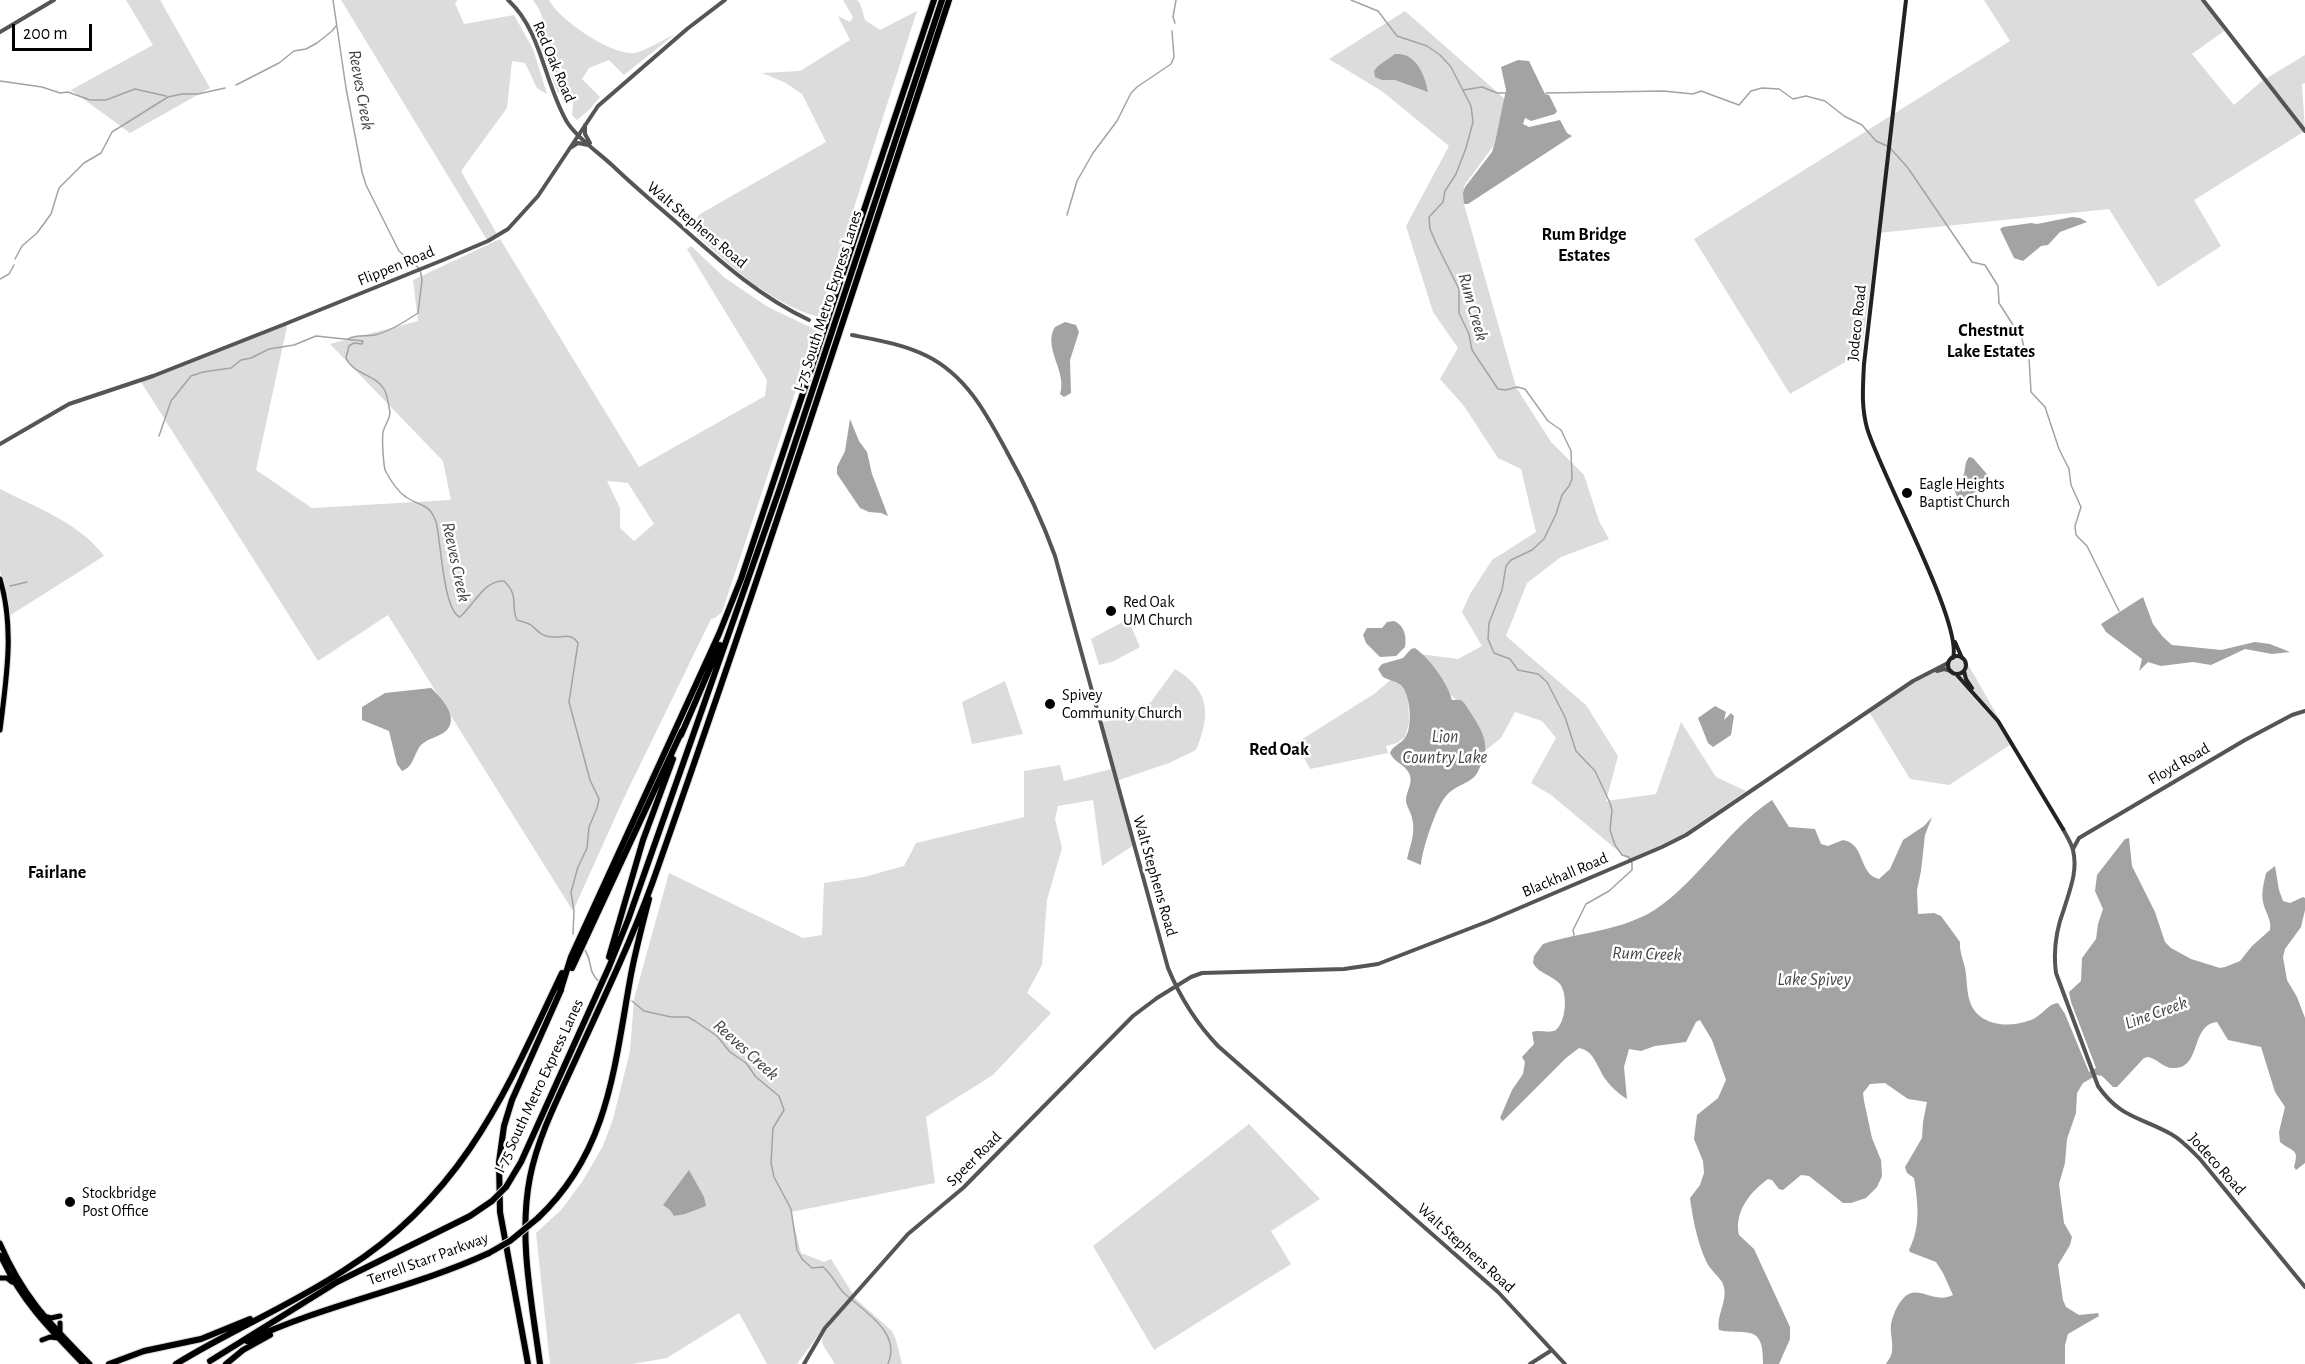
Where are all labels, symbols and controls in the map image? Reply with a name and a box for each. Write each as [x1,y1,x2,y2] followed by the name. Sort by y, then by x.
[15,12,94,50] scale bar
[528,19,580,105] street label: Red Oak Road
[23,25,68,43] text: 200 m
[343,48,379,132] water label: Reeves Creek
[643,178,751,272] street label: Walt Stephens Road
[790,208,866,394] street label: I-75 South Metro Express Lanes
[1541,224,1627,266] district label: Rum Bridge Estates
[355,242,437,290] street label: Flippen Road
[1453,271,1493,343] water label: Rum Creek
[1843,284,1871,362] street label: Jodeco Road
[1947,320,2035,362] district label: Chestnut Lake Estates
[1919,474,2010,512] place label: Eagle Heights Baptist Church
[1900,486,1914,500] marker: Eagle Heights Baptist Church
[437,520,475,604] water label: Reeves Creek
[1123,592,1193,630] place label: Red Oak UM Church
[1104,604,1118,618] marker: Red Oak UM Church
[1062,685,1182,723] place label: Spivey Community Church
[1043,697,1057,711] marker: Spivey Community Church
[1403,726,1487,768] water label: Lion Country Lake
[1249,739,1309,761] district label: Red Oak
[2145,739,2213,789] street label: Floyd Road
[1129,813,1181,939] street label: Walt Stephens Road
[1519,848,1611,902] street label: Blackhall Road
[28,862,86,884] district label: Fairlane
[1612,942,1682,966] water label: Rum Creek
[1777,969,1851,991] water label: Lake Spivey
[2122,992,2190,1034] water label: Line Creek
[490,996,588,1176] street label: I-75 South Metro Express Lanes
[709,1015,783,1085] water label: Reeves Creek
[942,1127,1006,1191] street label: Speer Road
[2184,1129,2250,1199] street label: Jodeco Road
[82,1183,156,1221] place label: Stockbridge Post Office
[63,1195,77,1209] marker: Stockbridge Post Office
[1413,1199,1519,1297] street label: Walt Stephens Road
[365,1228,491,1290] street label: Terrell Starr Parkway

